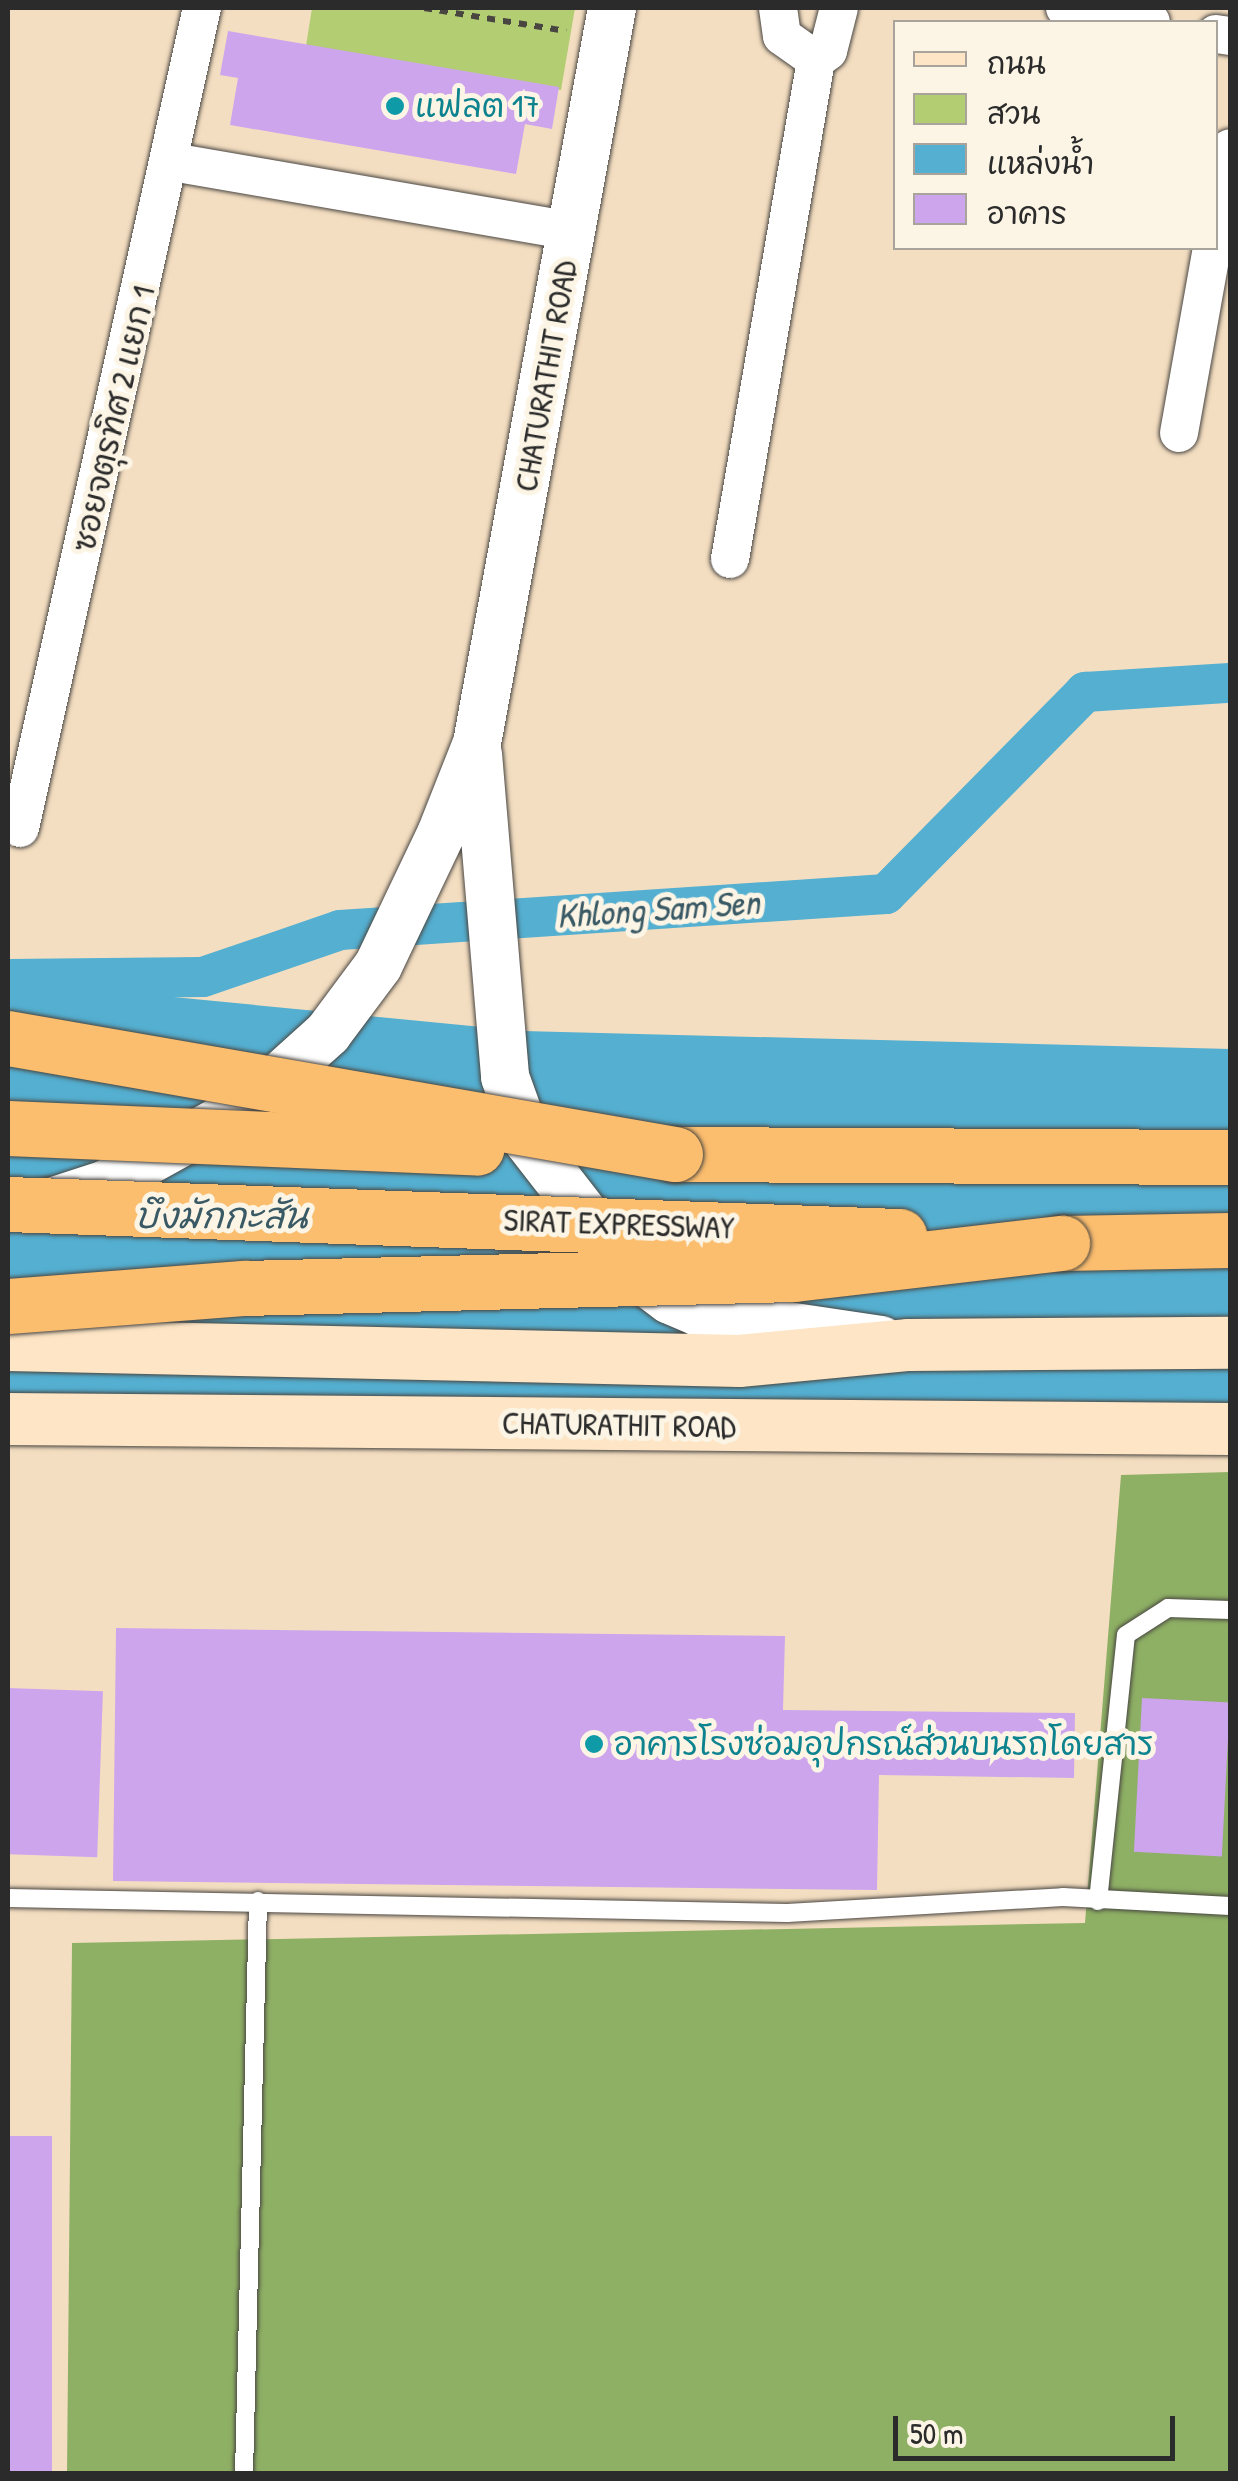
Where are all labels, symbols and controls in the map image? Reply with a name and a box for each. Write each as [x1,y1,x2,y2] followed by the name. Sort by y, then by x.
[893,20,1218,250] legend
[987,43,1046,83] text: ถนน
[415,87,539,125] place label: แฟลต 17
[987,93,1041,133] text: สวน
[384,95,406,117] marker: แฟลต 17
[987,143,1094,183] text: แหล่งน้ำ
[987,193,1067,233] text: อาคาร
[507,258,585,494] street label: CHATURATHIT ROAD
[65,282,163,556] street label: ซอยจตุรทิศ 2 แยก 1
[555,881,761,937] water label: Khlong Sam Sen
[135,1195,307,1237] water label: บึงมักกะสัน
[503,1201,735,1247] street label: SIRAT EXPRESSWAY
[502,1404,736,1446] street label: CHATURATHIT ROAD
[614,1725,1153,1763] place label: อาคารโรงซ่อมอุปกรณ์ส่วนบนรถโดยสาร
[583,1733,605,1755] marker: อาคารโรงซ่อมอุปกรณ์ส่วนบนรถโดยสาร
[898,2396,1180,2458] scale bar
[910,2413,963,2453] text: 50 m

